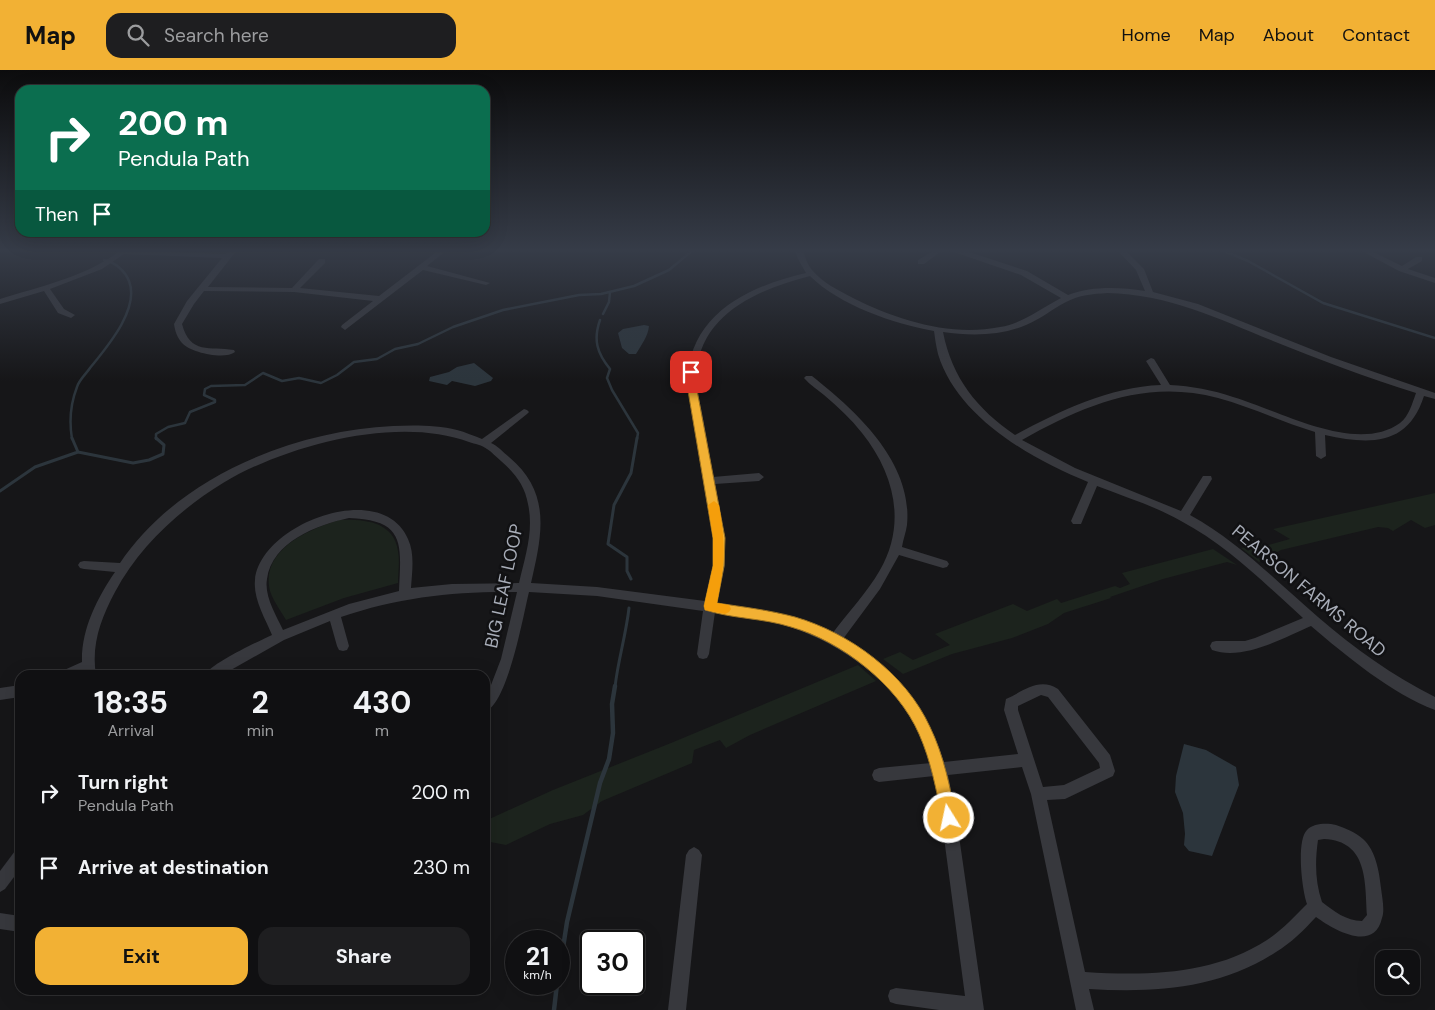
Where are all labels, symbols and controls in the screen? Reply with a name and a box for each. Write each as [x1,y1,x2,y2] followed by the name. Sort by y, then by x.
[106,13,456,58] search box
[25,20,76,51] text: Map
[124,21,152,49] icon: search
[164,23,269,48] text: Search here
[1121,23,1171,47] text: Home
[1199,23,1235,47] text: Map
[1263,23,1314,47] text: About
[1342,23,1410,47] text: Contact
[118,100,229,146] text: 200 m
[35,105,100,170] icon: right
[118,144,250,173] text: Pendula Path
[88,200,116,228] icon: arrive
[35,202,78,227] text: Then
[670,351,712,393] pin
[677,358,705,386] icon: arrive
[1227,519,1391,663] street label: PEARSON FARMS ROAD
[479,522,529,650] street label: BIG LEAF LOOP
[94,683,168,722] text: 18:35
[252,683,269,722] text: 2
[353,683,411,722] text: 430
[108,720,154,741] text: Arrival
[247,720,274,741] text: min
[375,720,389,741] text: m
[78,770,168,795] text: Turn right
[35,779,63,807] icon: right
[411,780,470,805] text: 200 m
[922,791,974,843] position arrow
[78,795,174,816] text: Pendula Path
[35,854,63,882] icon: arrive
[78,855,269,880] text: Arrive at destination
[413,855,470,880] text: 230 m
[35,927,248,985] button: Exit
[258,927,470,985] button: Share
[580,930,645,995] speed limit sign: 30
[526,940,549,973] text: 21
[1375,950,1420,995] map controls
[1375,950,1420,995] button: search
[523,967,552,983] text: km/h

